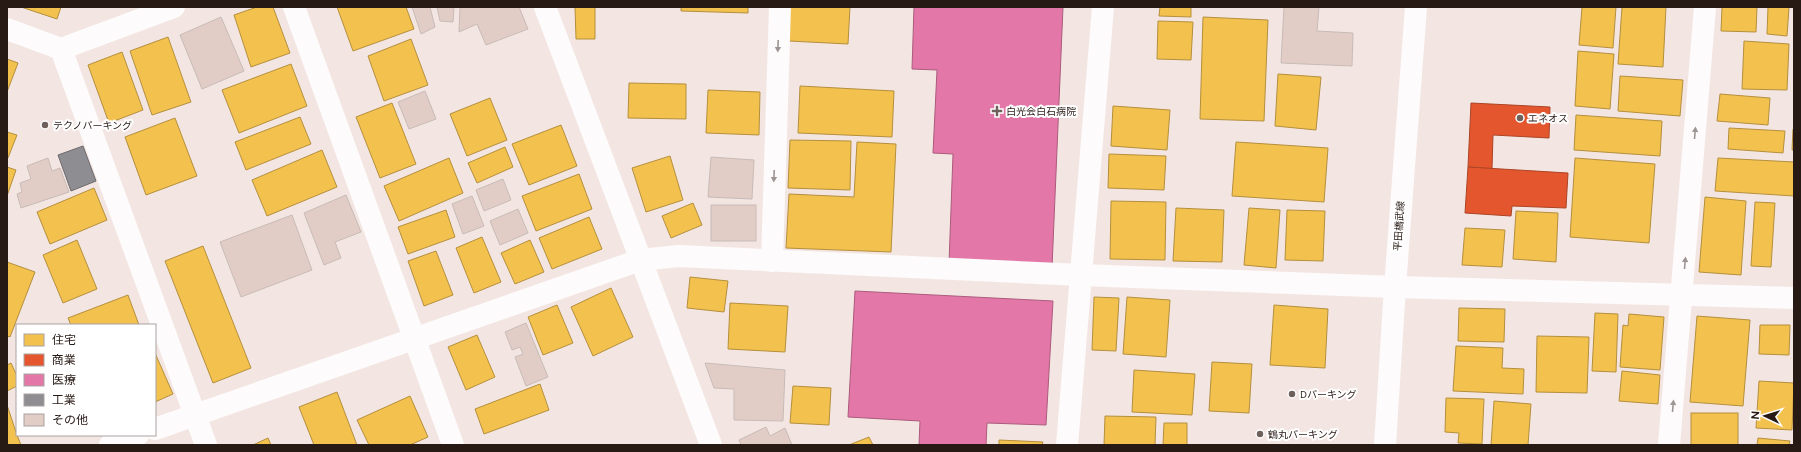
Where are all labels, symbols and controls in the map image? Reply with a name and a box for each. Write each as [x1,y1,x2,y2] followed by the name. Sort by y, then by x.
[775,40,782,52] one-way arrow
[991,105,1003,117] marker: 白光会白石病院
[1006,105,1076,118] place label: 白光会白石病院
[1528,112,1568,125] place label: エネオス
[1515,113,1525,123] marker: エネオス
[53,119,132,132] place label: テクノパーキング
[40,120,50,130] marker: テクノパーキング
[1692,127,1698,139] one-way arrow
[771,170,777,183] one-way arrow
[1391,201,1407,251] street label: 平田橋武線
[1681,257,1688,269] one-way arrow
[16,324,156,436] legend
[52,333,76,347] text: 住宅
[52,353,76,367] text: 商業
[52,373,76,387] text: 医療
[1300,388,1357,401] place label: Dパーキング
[1287,389,1297,399] marker: Dパーキング
[52,393,76,407] text: 工業
[1745,396,1785,436] north arrow
[1669,400,1676,412] one-way arrow
[1749,411,1762,420] text: N
[52,413,88,427] text: その他
[1268,428,1338,441] place label: 鶴丸パーキング
[1255,429,1265,439] marker: 鶴丸パーキング

